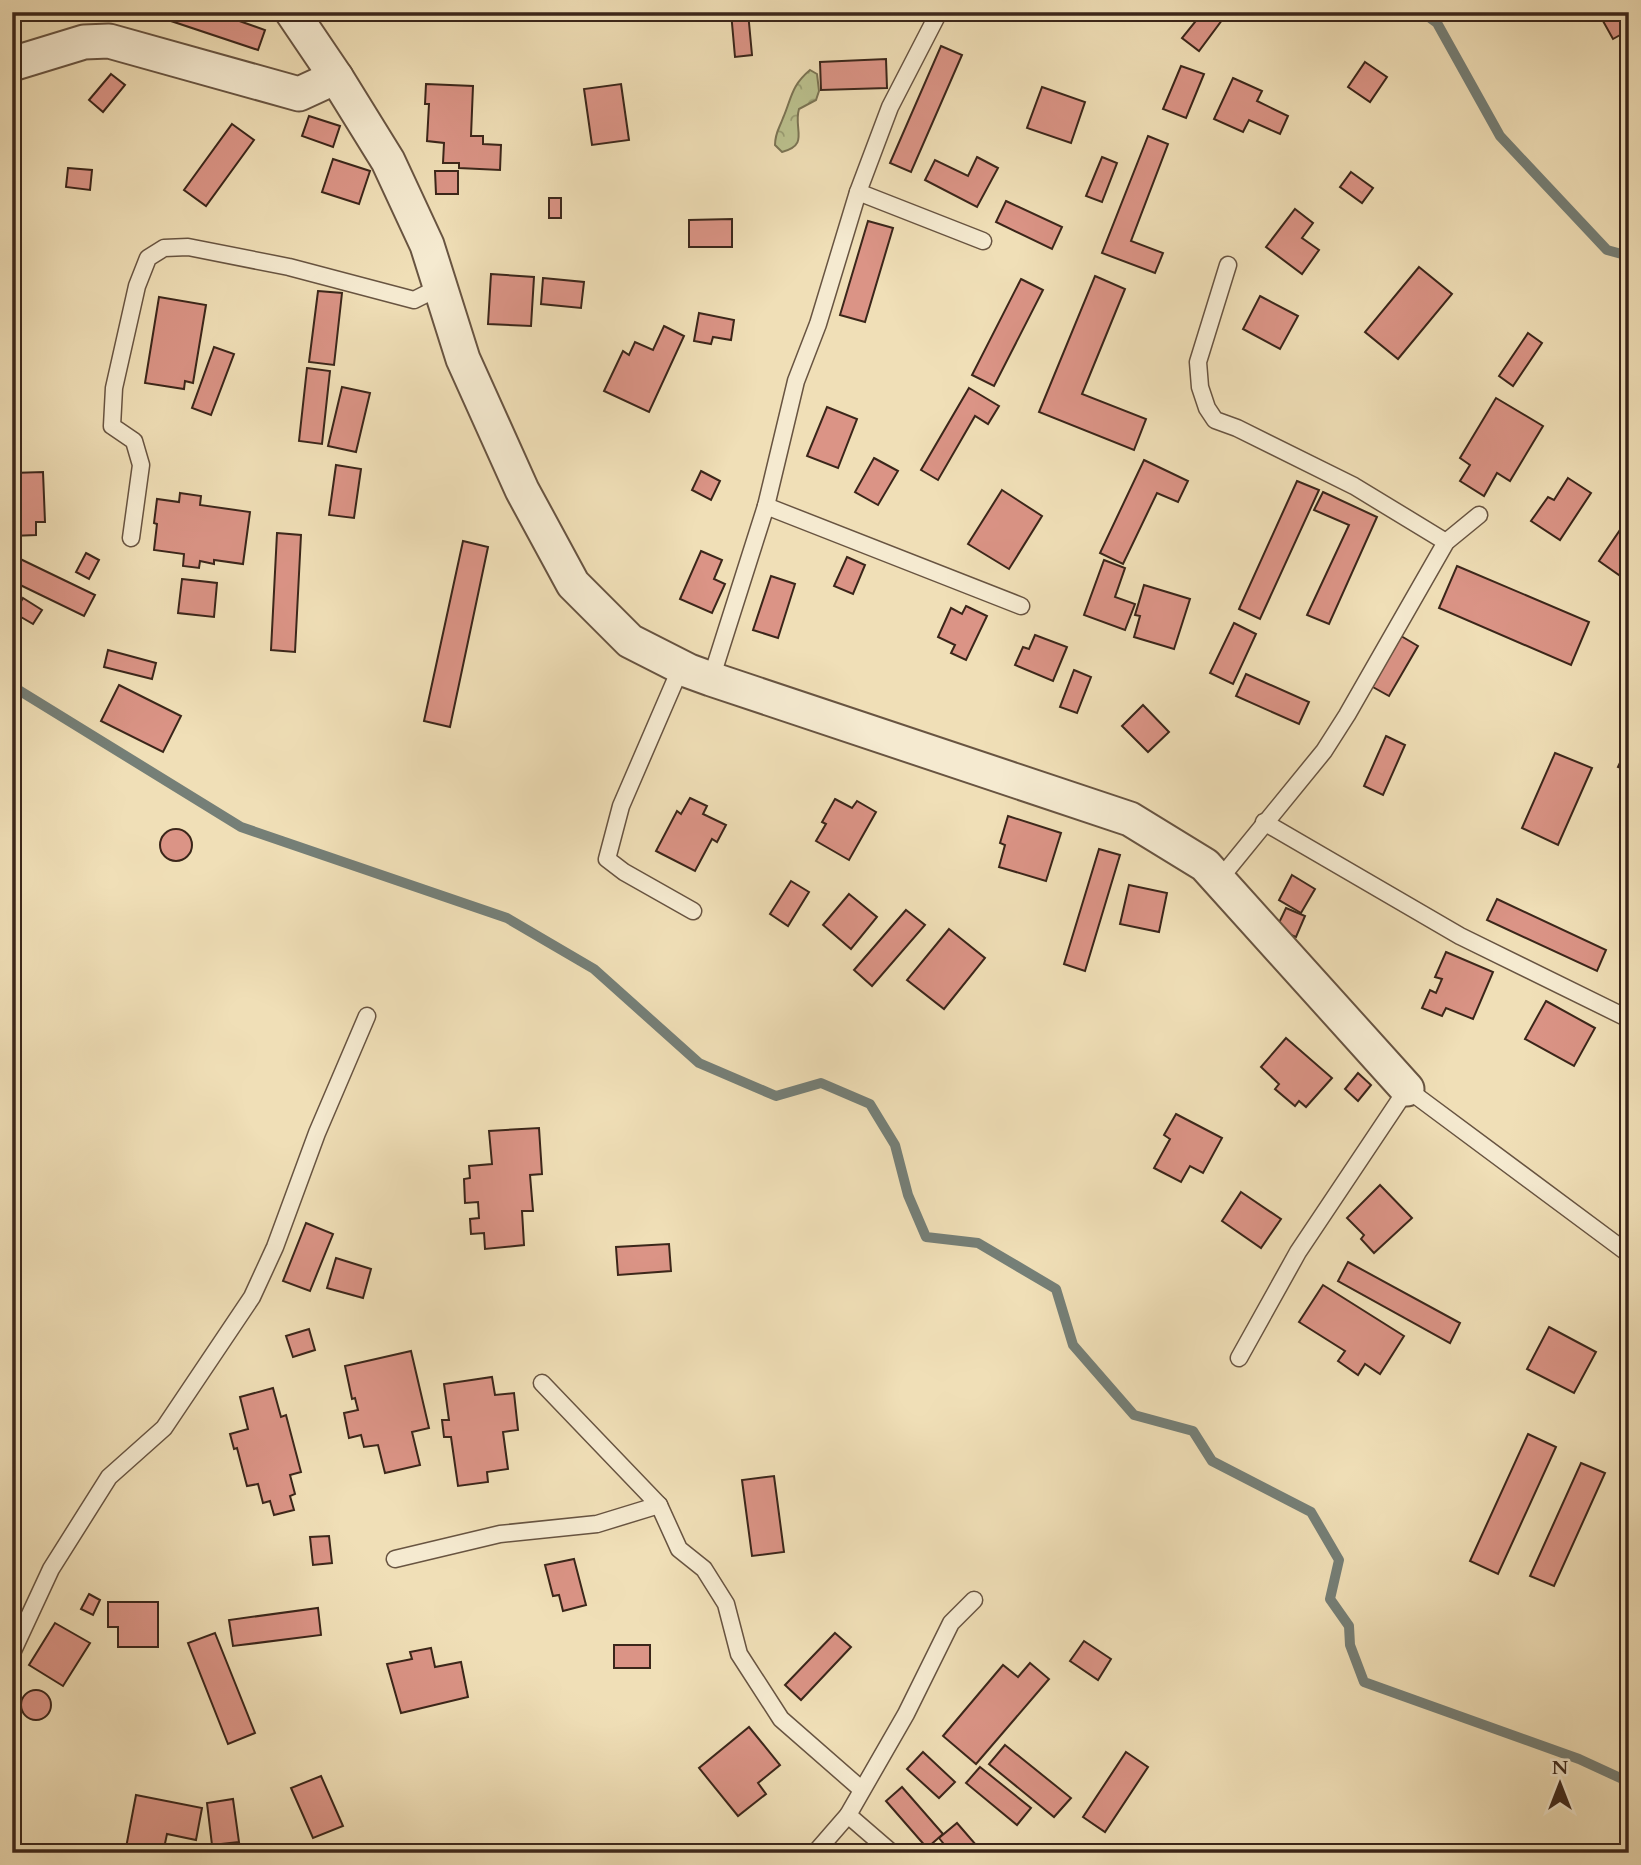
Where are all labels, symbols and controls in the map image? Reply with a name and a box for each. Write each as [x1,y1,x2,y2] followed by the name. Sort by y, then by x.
[1526,1750,1596,1820] north arrow
[1552,1755,1569,1781] text: N

